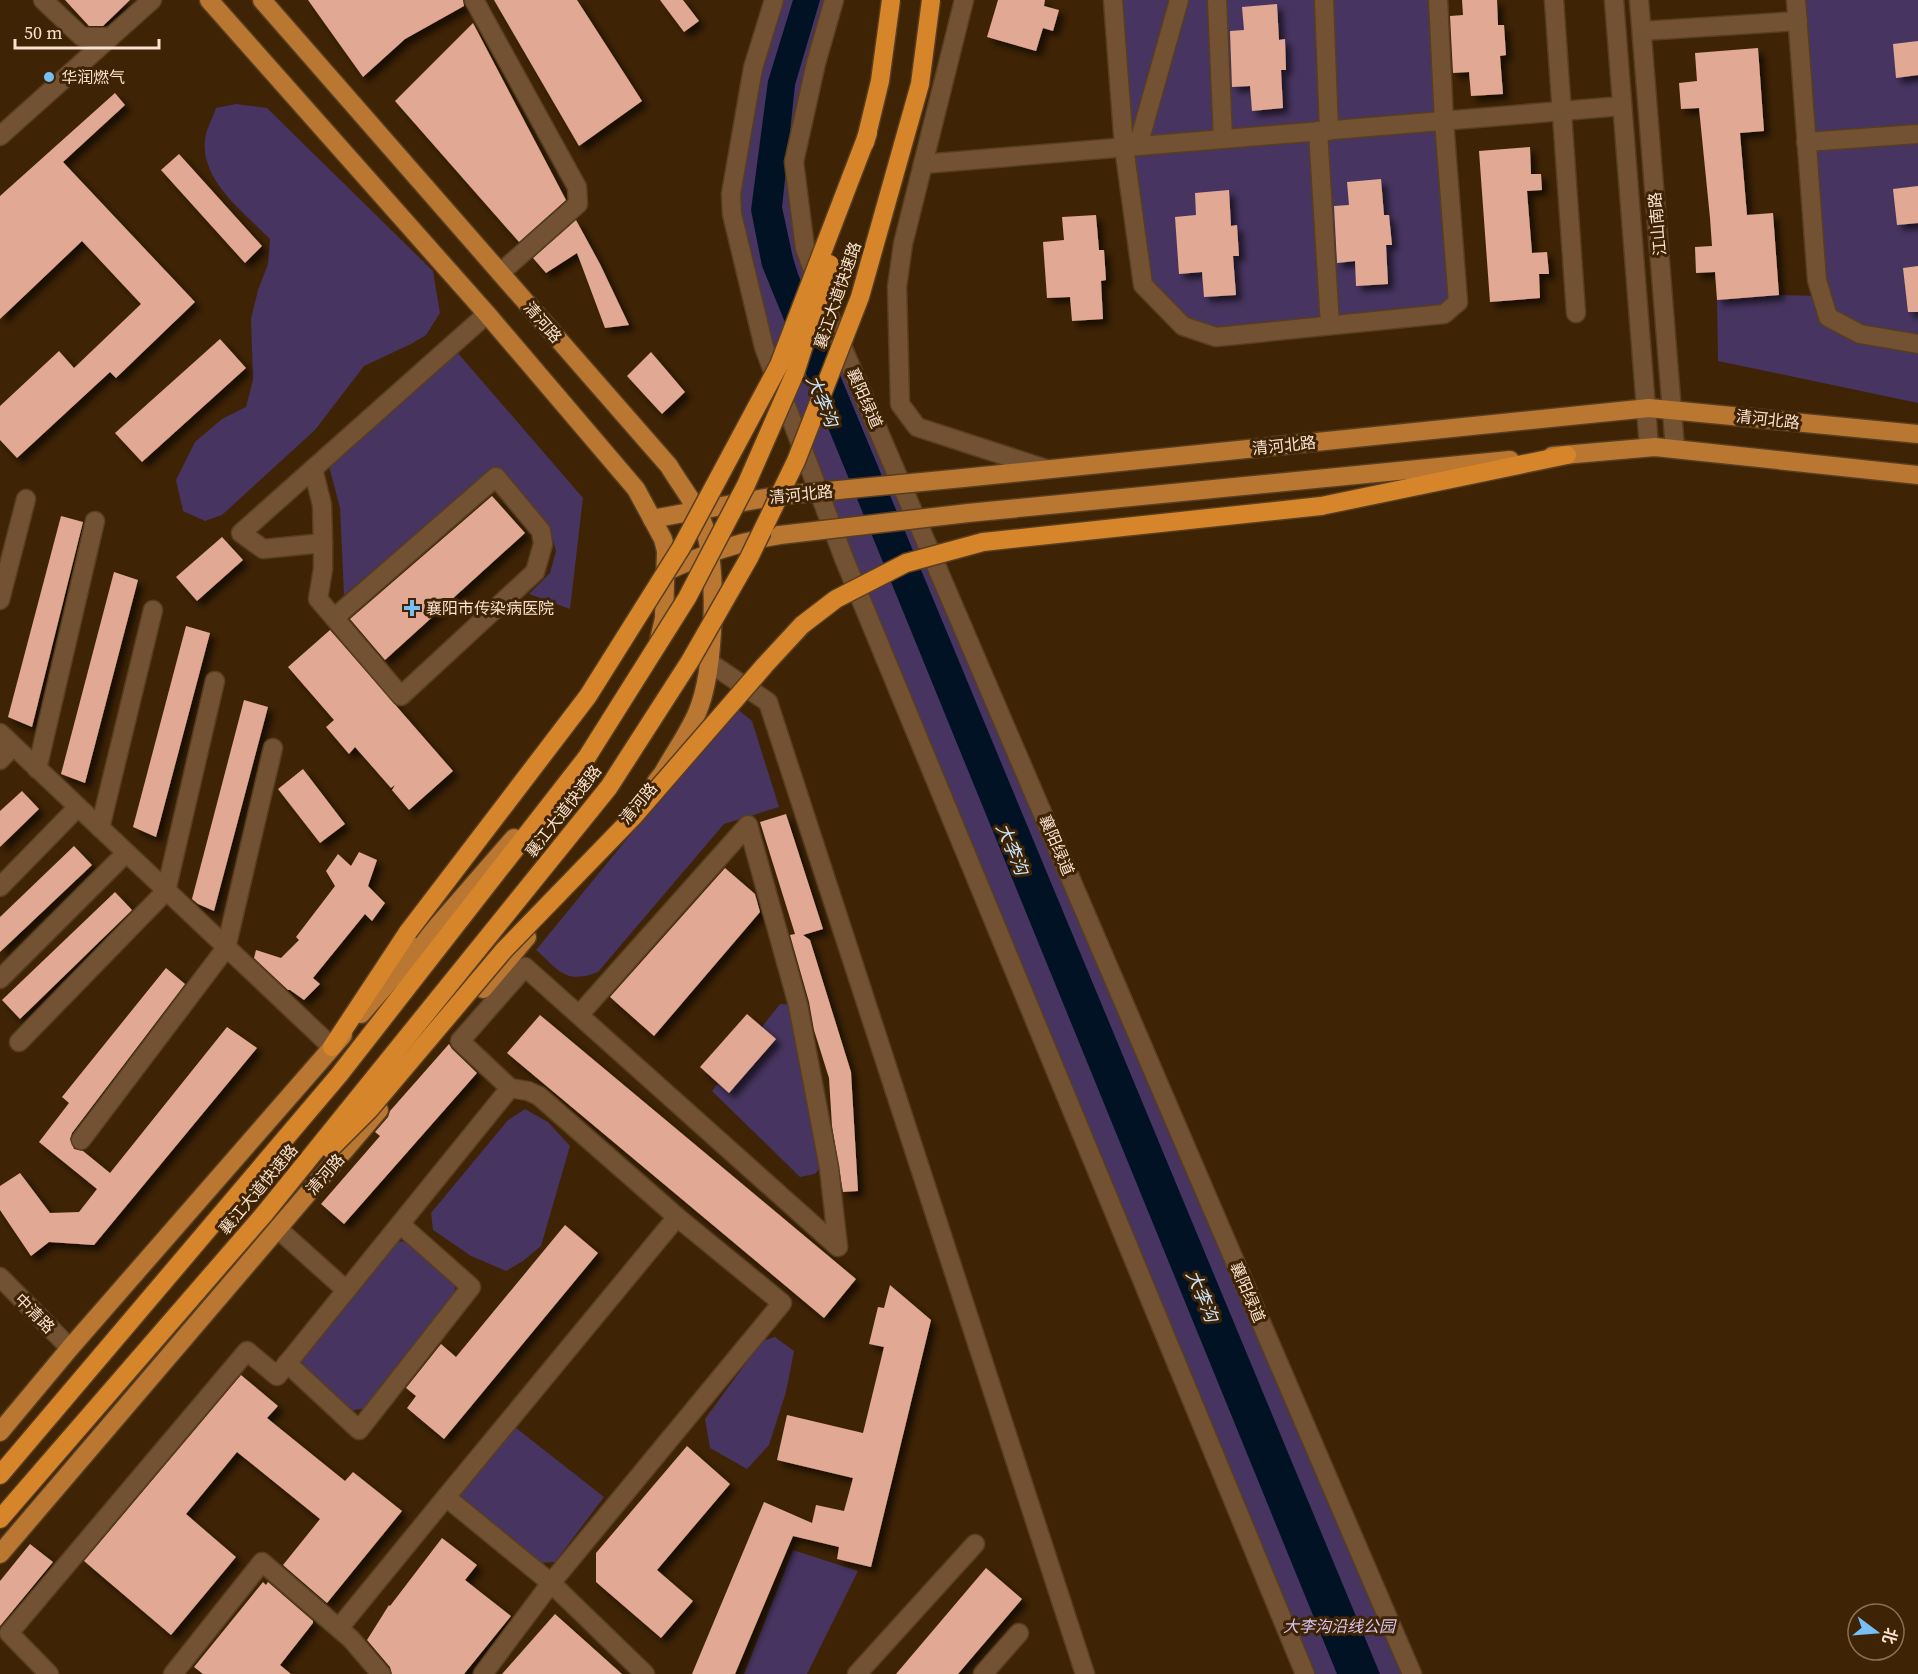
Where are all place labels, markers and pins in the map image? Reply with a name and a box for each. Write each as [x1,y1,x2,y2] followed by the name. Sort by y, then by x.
[61,66,125,88] place label: 华润燃气
[42,70,56,84] marker: 华润燃气
[426,597,554,619] place label: 襄阳市传染病医院
[403,599,421,617] marker: 襄阳市传染病医院

